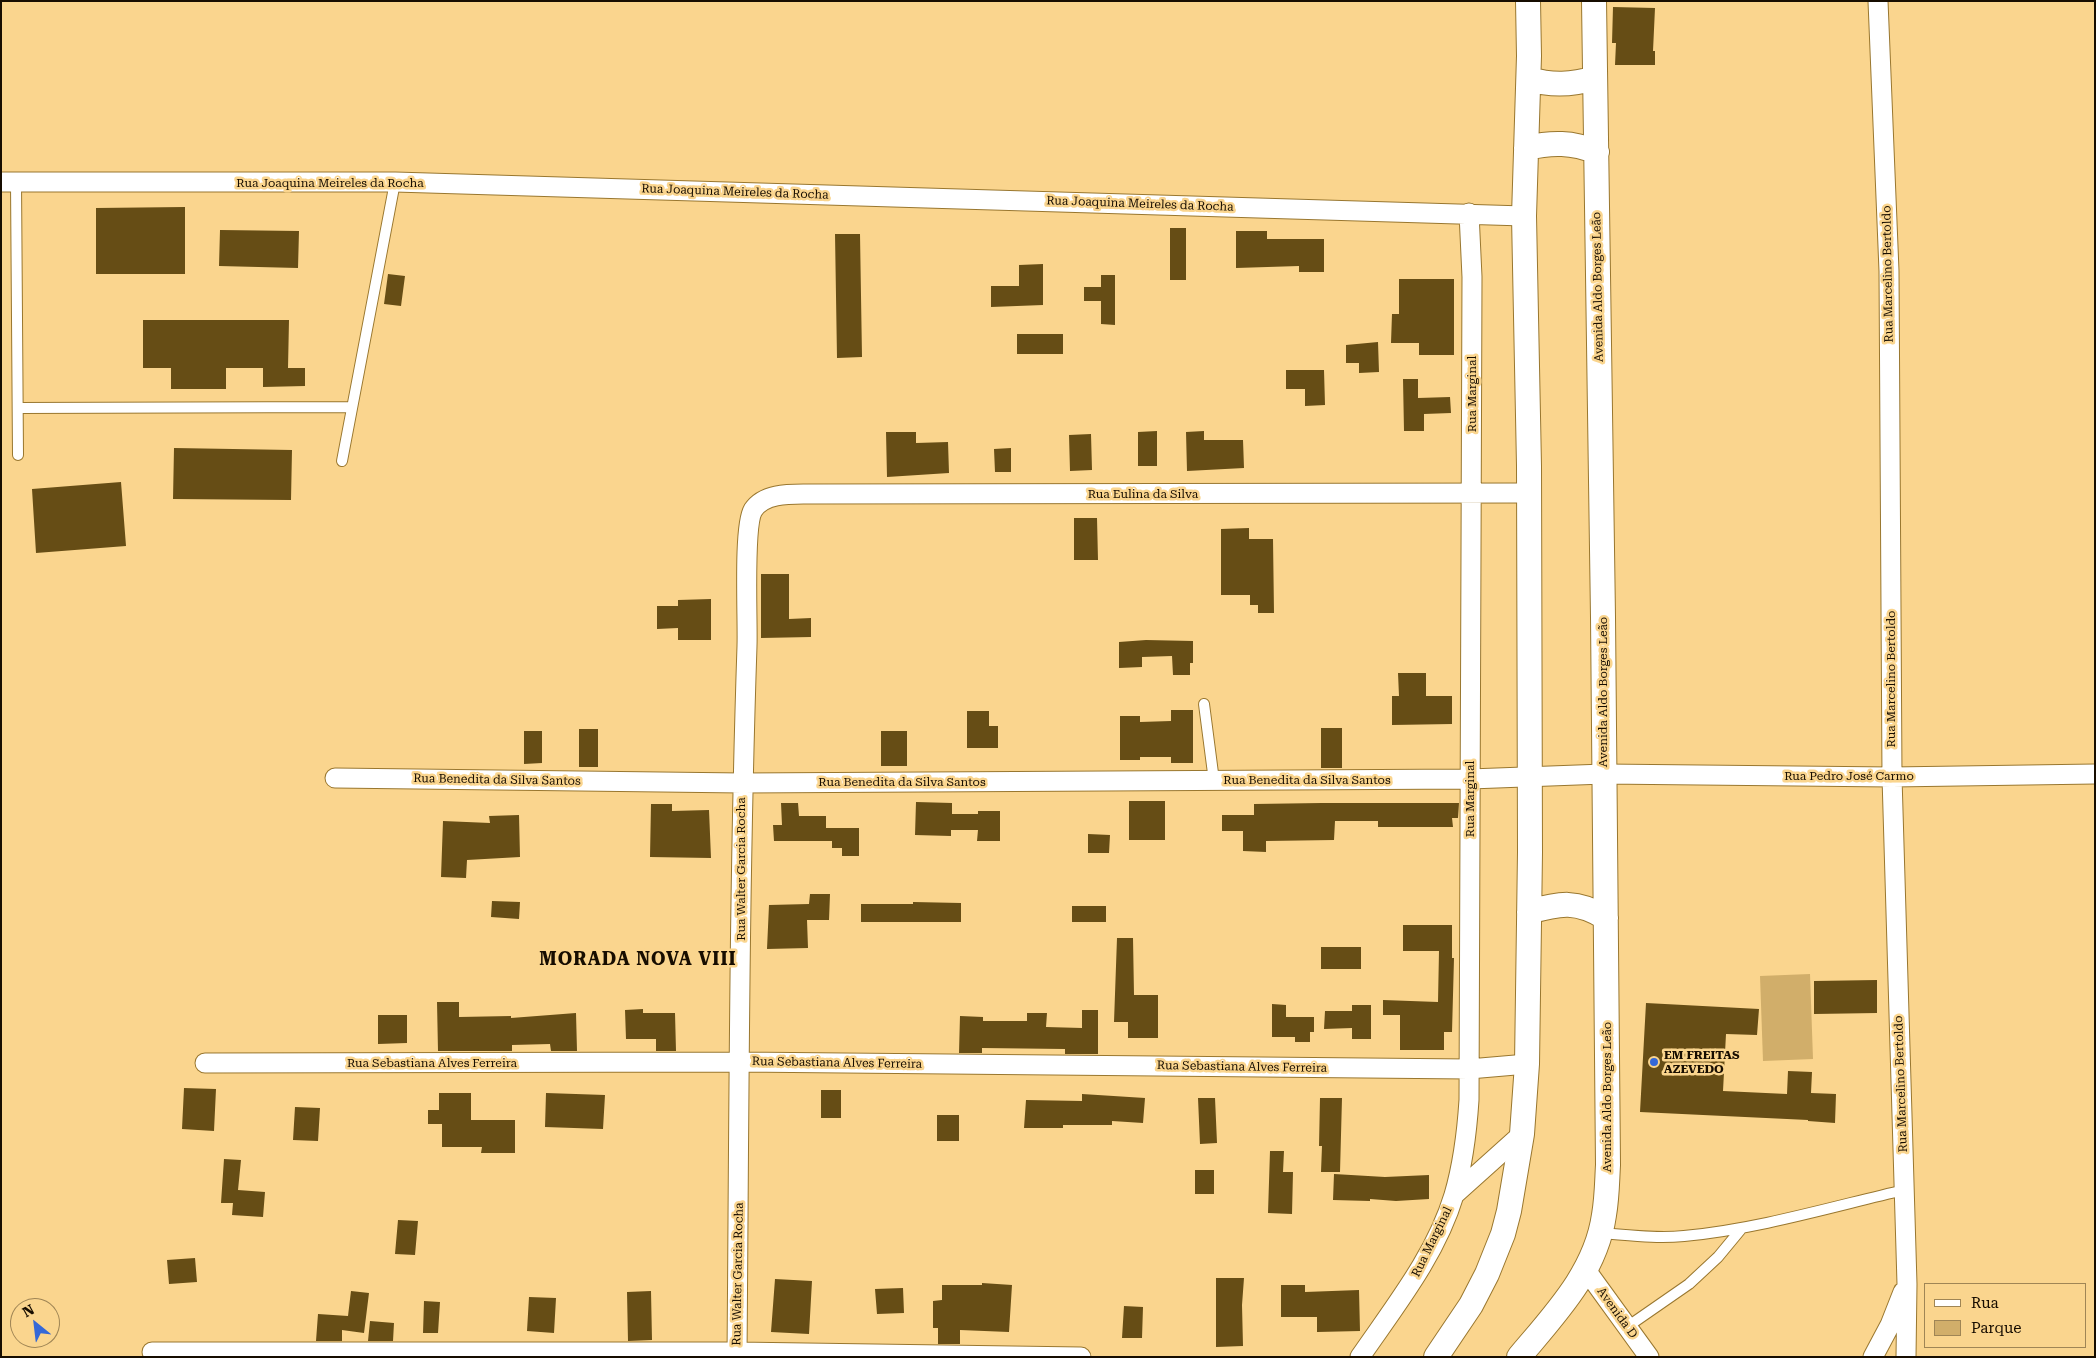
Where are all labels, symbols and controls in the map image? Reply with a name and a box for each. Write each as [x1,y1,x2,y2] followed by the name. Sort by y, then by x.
[236,176,424,190] street label: Rua Joaquina Meireles da Rocha
[641,182,829,202] street label: Rua Joaquina Meireles da Rocha
[1046,194,1234,214] street label: Rua Joaquina Meireles da Rocha
[1880,205,1896,343] street label: Rua Marcelino Bertoldo
[1589,212,1607,362] street label: Avenida Aldo Borges Leão
[1465,356,1479,432] street label: Rua Marginal
[1088,487,1198,501] street label: Rua Eulina da Silva
[1884,611,1898,747] street label: Rua Marcelino Bertoldo
[1596,617,1610,767] street label: Avenida Aldo Borges Leão
[1463,761,1477,837] street label: Rua Marginal
[1784,769,1914,783] street label: Rua Pedro José Carmo
[413,771,581,789] street label: Rua Benedita da Silva Santos
[1223,773,1391,787] street label: Rua Benedita da Silva Santos
[818,775,986,789] street label: Rua Benedita da Silva Santos
[734,797,748,941] street label: Rua Walter Garcia Rocha
[537,949,739,971] district label: MORADA NOVA VIII
[1891,1015,1911,1153] street label: Rua Marcelino Bertoldo
[1600,1022,1614,1172] street label: Avenida Aldo Borges Leão
[1664,1048,1740,1076] place label: EM FREITAS AZEVEDO
[752,1054,922,1072] street label: Rua Sebastiana Alves Ferreira
[347,1056,517,1070] street label: Rua Sebastiana Alves Ferreira
[1648,1056,1660,1068] marker: EM FREITAS AZEVEDO
[1157,1058,1327,1076] street label: Rua Sebastiana Alves Ferreira
[730,1202,746,1346] street label: Rua Walter Garcia Rocha
[1409,1205,1455,1279] street label: Rua Marginal
[1924,1283,2086,1348] legend
[1594,1285,1640,1341] street label: Avenida D
[1971,1294,1999,1312] text: Rua
[10,1298,60,1348] north arrow
[20,1301,37,1320] text: N
[1971,1319,2022,1337] text: Parque

